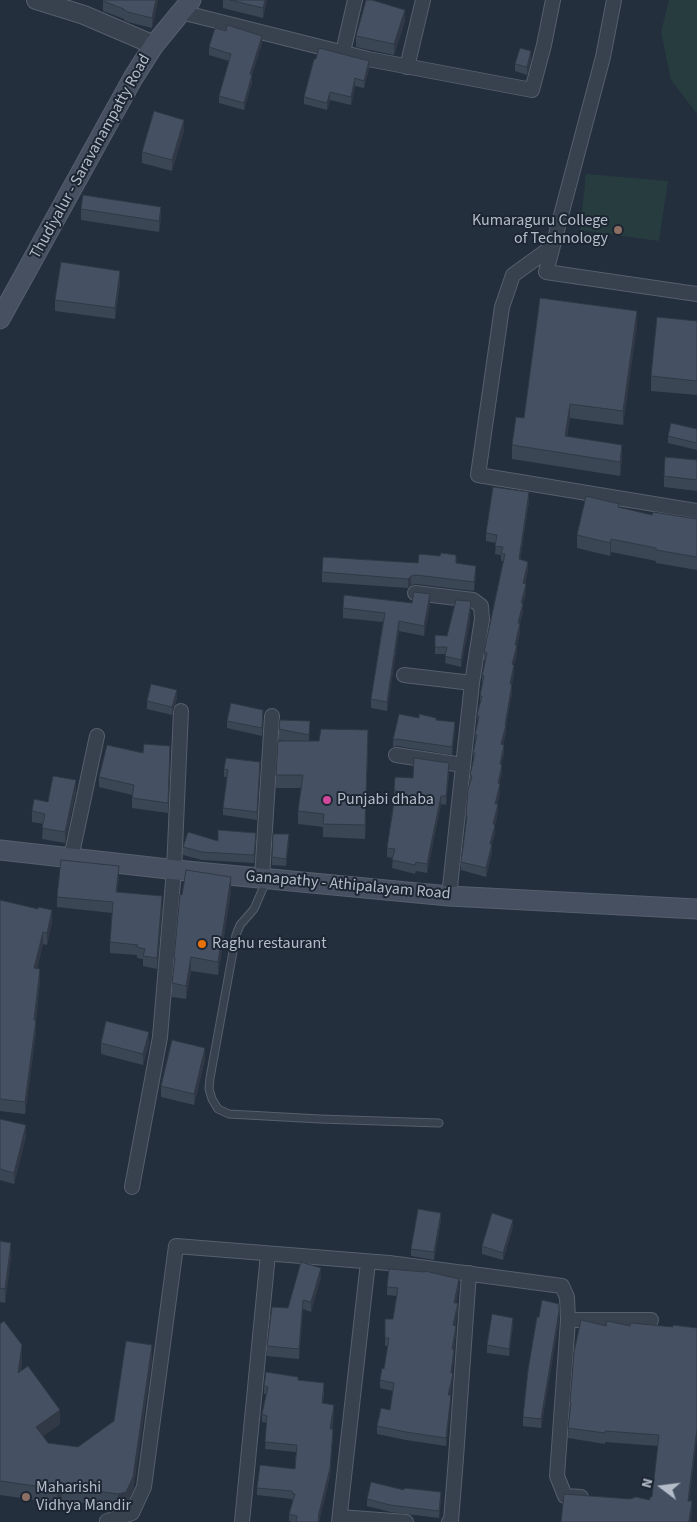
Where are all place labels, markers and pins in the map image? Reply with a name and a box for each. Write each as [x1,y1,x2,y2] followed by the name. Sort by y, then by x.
[472,211,608,249] place label: Kumaraguru College of Technology
[612,224,624,236] marker: Kumaraguru College of Technology
[337,790,434,810] place label: Punjabi dhaba
[321,794,333,806] marker: Punjabi dhaba
[212,934,327,954] place label: Raghu restaurant
[196,938,208,950] marker: Raghu restaurant
[36,1478,131,1516] place label: Maharishi Vidhya Mandir
[20,1491,32,1503] marker: Maharishi Vidhya Mandir

